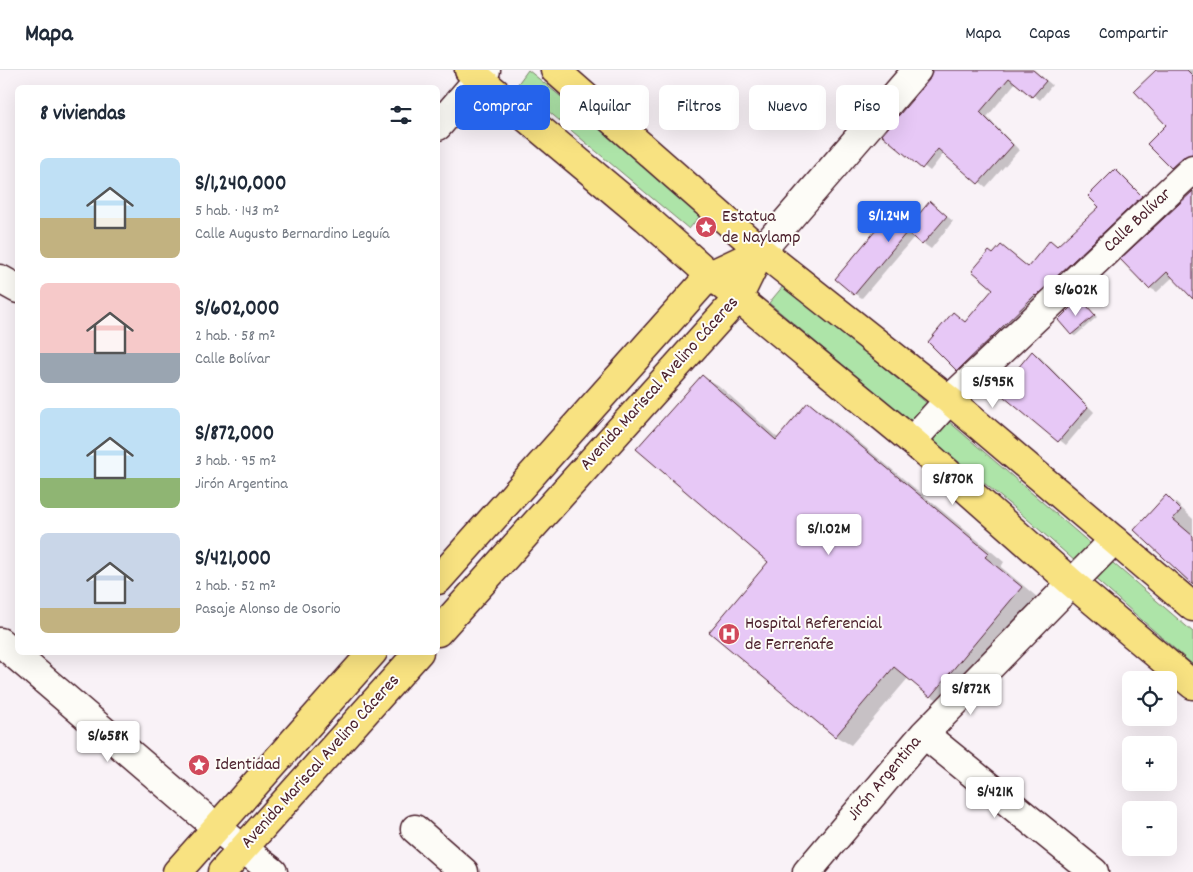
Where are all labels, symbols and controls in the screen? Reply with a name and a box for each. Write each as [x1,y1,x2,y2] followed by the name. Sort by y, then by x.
[25,18,73,52] text: Mapa
[965,22,1001,47] text: Mapa
[1029,22,1071,47] text: Capas
[1099,22,1168,47] text: Compartir
[455,85,550,130] chip: Comprar
[560,85,649,130] chip: Alquilar
[659,85,739,130] chip: Filtros
[749,85,826,130] chip: Nuevo
[836,85,899,130] chip: Piso
[40,100,126,130] text: 8 viviendas
[387,101,415,129] icon: filters
[195,170,287,200] text: S/1,240,000
[80,178,140,238] icon: home
[1098,183,1178,259] street label: Calle Bolívar
[195,200,279,223] text: 5 hab. · 143 m²
[843,200,935,243] pin: S/1.24M
[722,205,801,251] place label: Estatua de Naylamp
[869,205,909,228] text: S/1.24M
[694,215,718,239] place icon: Estatua de Naylamp
[195,223,390,246] text: Calle Augusto Bernardino Leguía
[1035,274,1117,317] pin: S/602K
[1055,279,1097,302] text: S/602K
[575,291,745,477] street label: Avenida Mariscal Avelino Cáceres
[195,295,279,325] text: S/602,000
[80,303,140,363] icon: home
[195,325,275,348] text: 2 hab. · 58 m²
[195,348,270,371] text: Calle Bolívar
[952,366,1034,409] pin: S/595K
[972,371,1014,394] text: S/595K
[195,420,274,450] text: S/872,000
[80,428,140,488] icon: home
[195,450,276,473] text: 3 hab. · 95 m²
[912,464,994,506] pin: S/870K
[933,468,973,491] text: S/870K
[195,473,288,496] text: Jirón Argentina
[783,514,875,556] pin: S/1.02M
[808,518,850,541] text: S/1.02M
[195,545,271,575] text: S/421,000
[80,553,140,613] icon: home
[195,575,276,598] text: 2 hab. · 52 m²
[195,598,341,621] text: Pasaje Alonso de Osorio
[745,612,883,658] place label: Hospital Referencial de Ferreñafe
[717,622,741,646] hospital icon: Hospital Referencial de Ferreñafe
[236,669,406,855] street label: Avenida Mariscal Avelino Cáceres
[1122,671,1177,856] map controls
[1122,671,1177,726] button: locate
[930,674,1012,716] pin: S/872K
[952,678,990,701] text: S/872K
[67,720,149,763] pin: S/658K
[88,725,128,748] text: S/658K
[842,731,928,827] street label: Jirón Argentina
[1122,736,1177,791] button: +
[187,753,211,777] place icon: Identidad
[215,753,281,778] place label: Identidad
[954,776,1036,819] pin: S/421K
[977,781,1013,804] text: S/421K
[1122,801,1177,856] button: −

